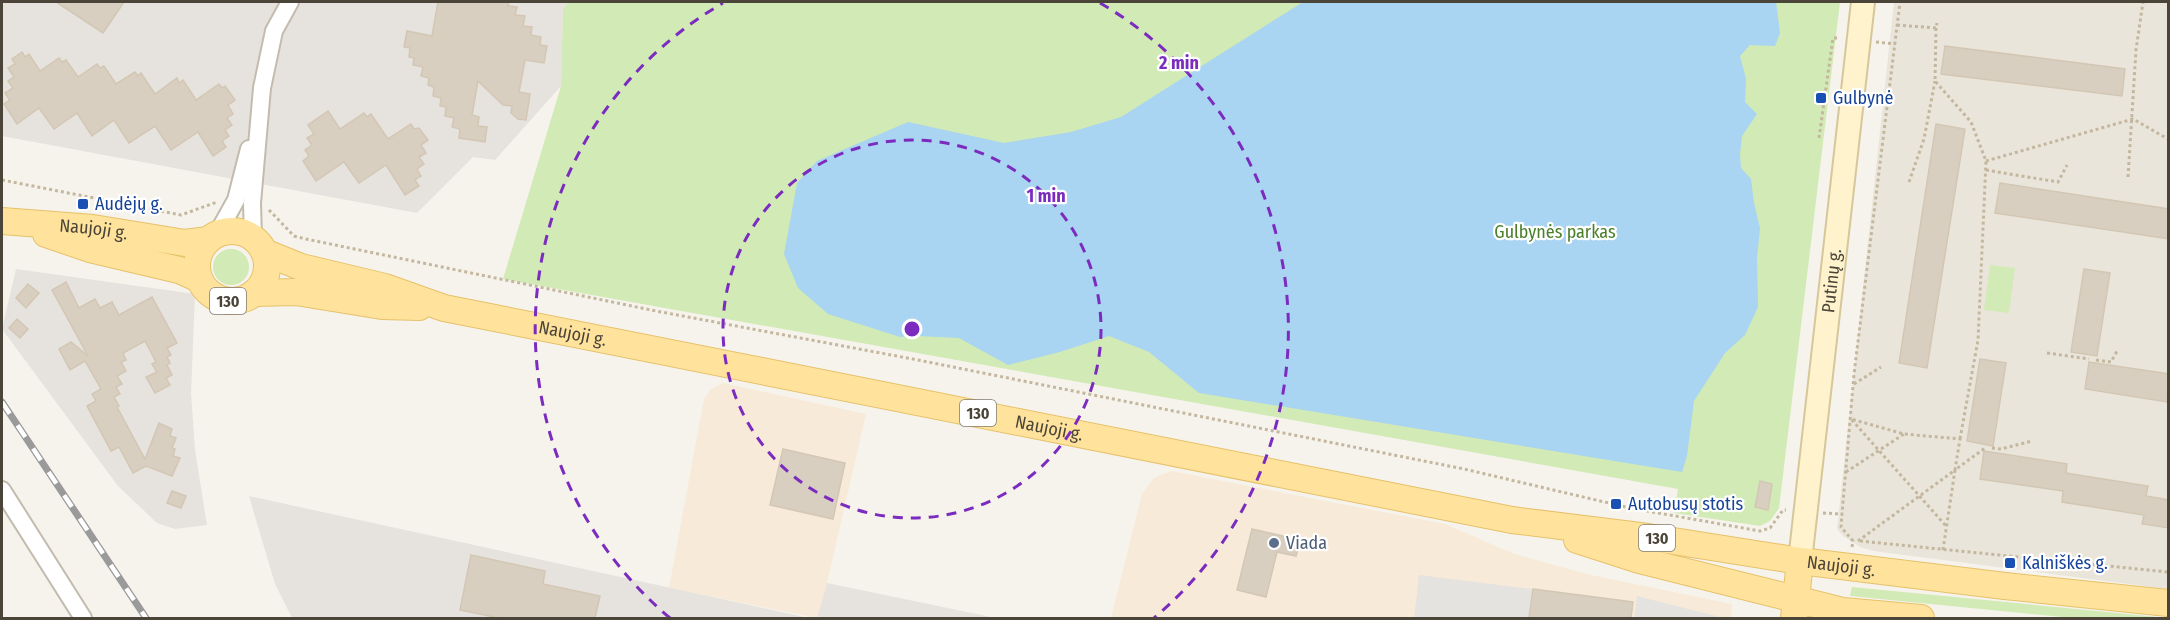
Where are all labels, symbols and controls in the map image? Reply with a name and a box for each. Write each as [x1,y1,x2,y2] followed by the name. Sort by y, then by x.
[1158,52,1199,74] text: 2 min
[1833,87,1893,109] place label: Gulbynė
[1814,91,1828,105] marker: Gulbynė
[1026,185,1066,207] text: 1 min
[95,193,163,215] place label: Audėjų g.
[76,197,90,211] marker: Audėjų g.
[59,214,130,245] street label: Naujoji g.
[1494,221,1616,243] park label: Gulbynės parkas
[1817,247,1846,314] street label: Putinų g.
[210,288,246,314] road number: 130
[537,316,609,351] street label: Naujoji g.
[902,319,922,339] centre of rings
[960,400,996,426] road number: 130
[1013,411,1085,446] street label: Naujoji g.
[1628,493,1743,515] place label: Autobusų stotis
[1609,497,1623,511] marker: Autobusų stotis
[1639,525,1675,551] road number: 130
[1286,532,1327,554] place label: Viada
[1267,536,1281,550] marker: Viada
[1806,551,1877,581] street label: Naujoji g.
[2022,552,2108,574] place label: Kalniškės g.
[2003,556,2017,570] marker: Kalniškės g.

